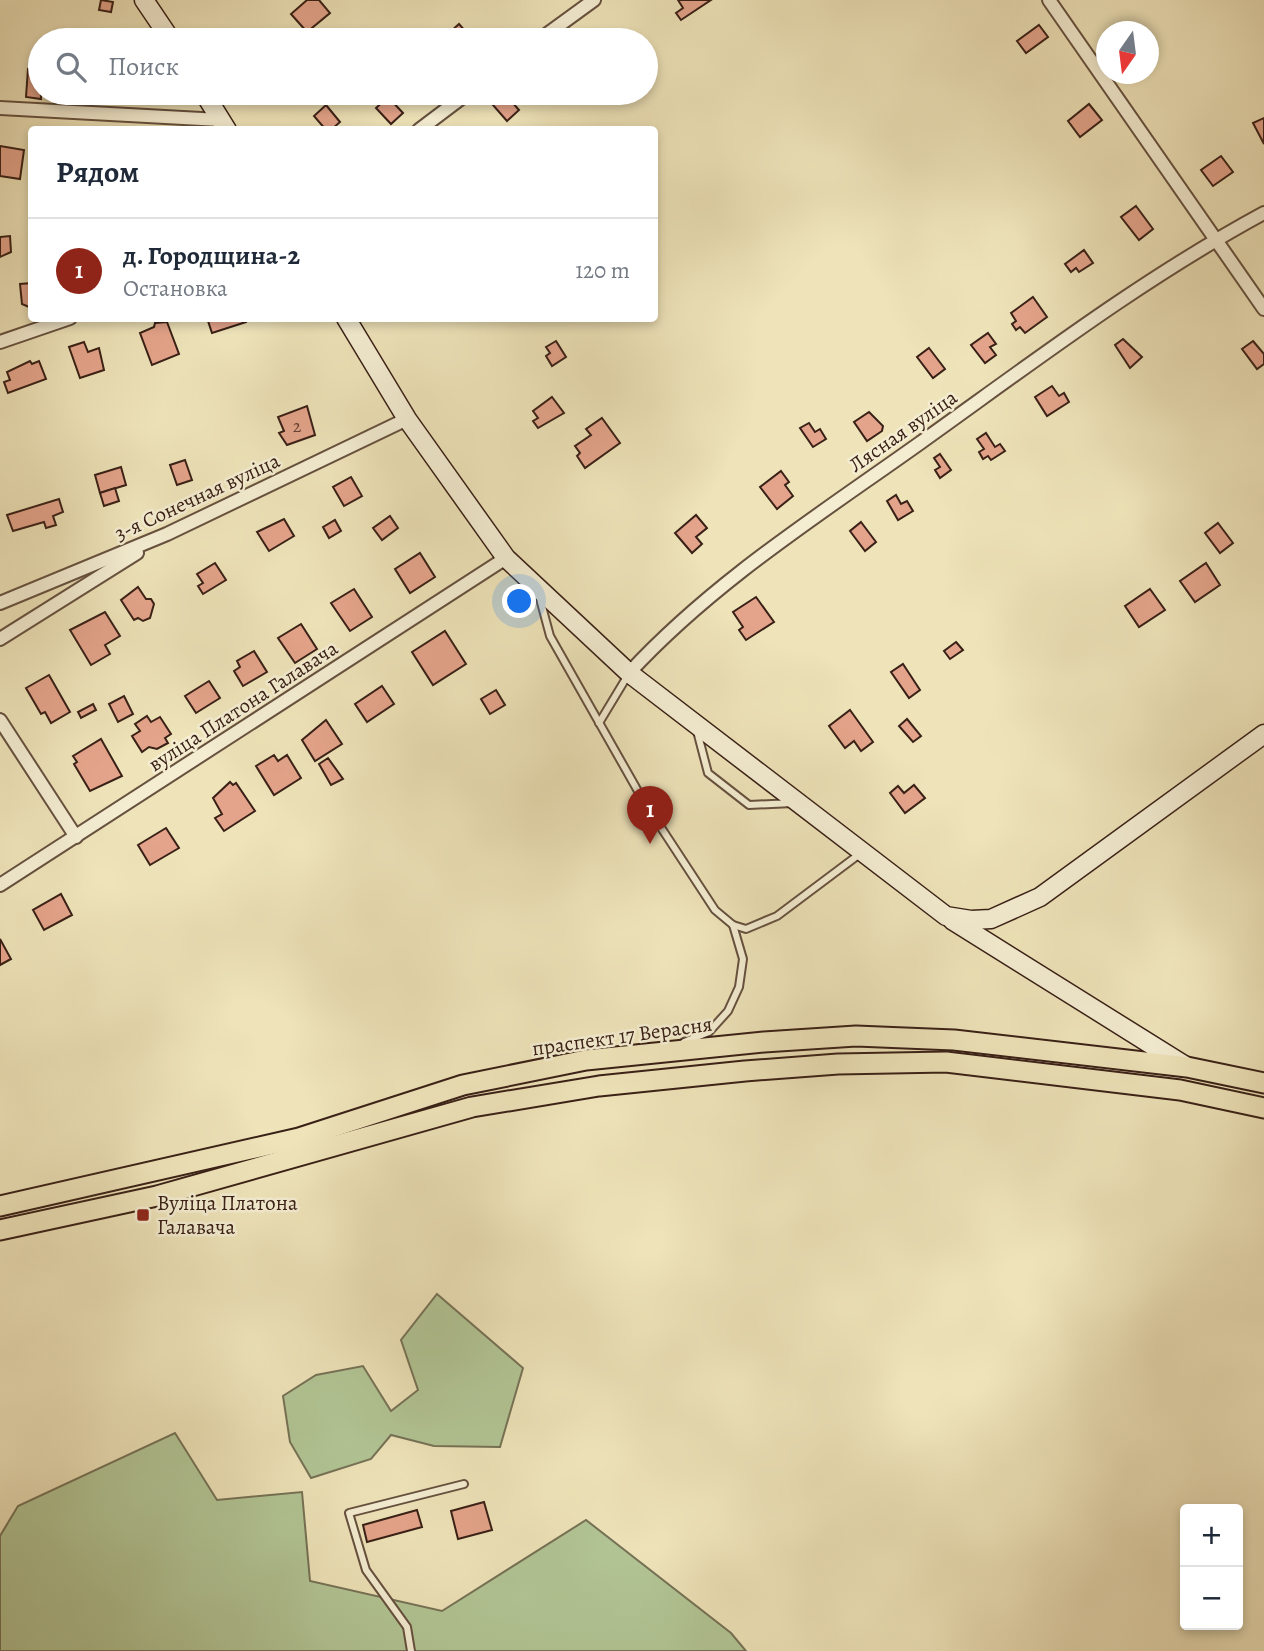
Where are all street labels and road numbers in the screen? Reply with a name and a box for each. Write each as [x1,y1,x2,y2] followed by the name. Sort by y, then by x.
[843,383,963,479] street label: Лясная вуліца
[110,446,284,548] street label: 3-я Сонечная вуліца
[143,634,343,778] street label: вуліца Платона Галавача
[530,1009,714,1063] street label: праспект 17 Верасня

